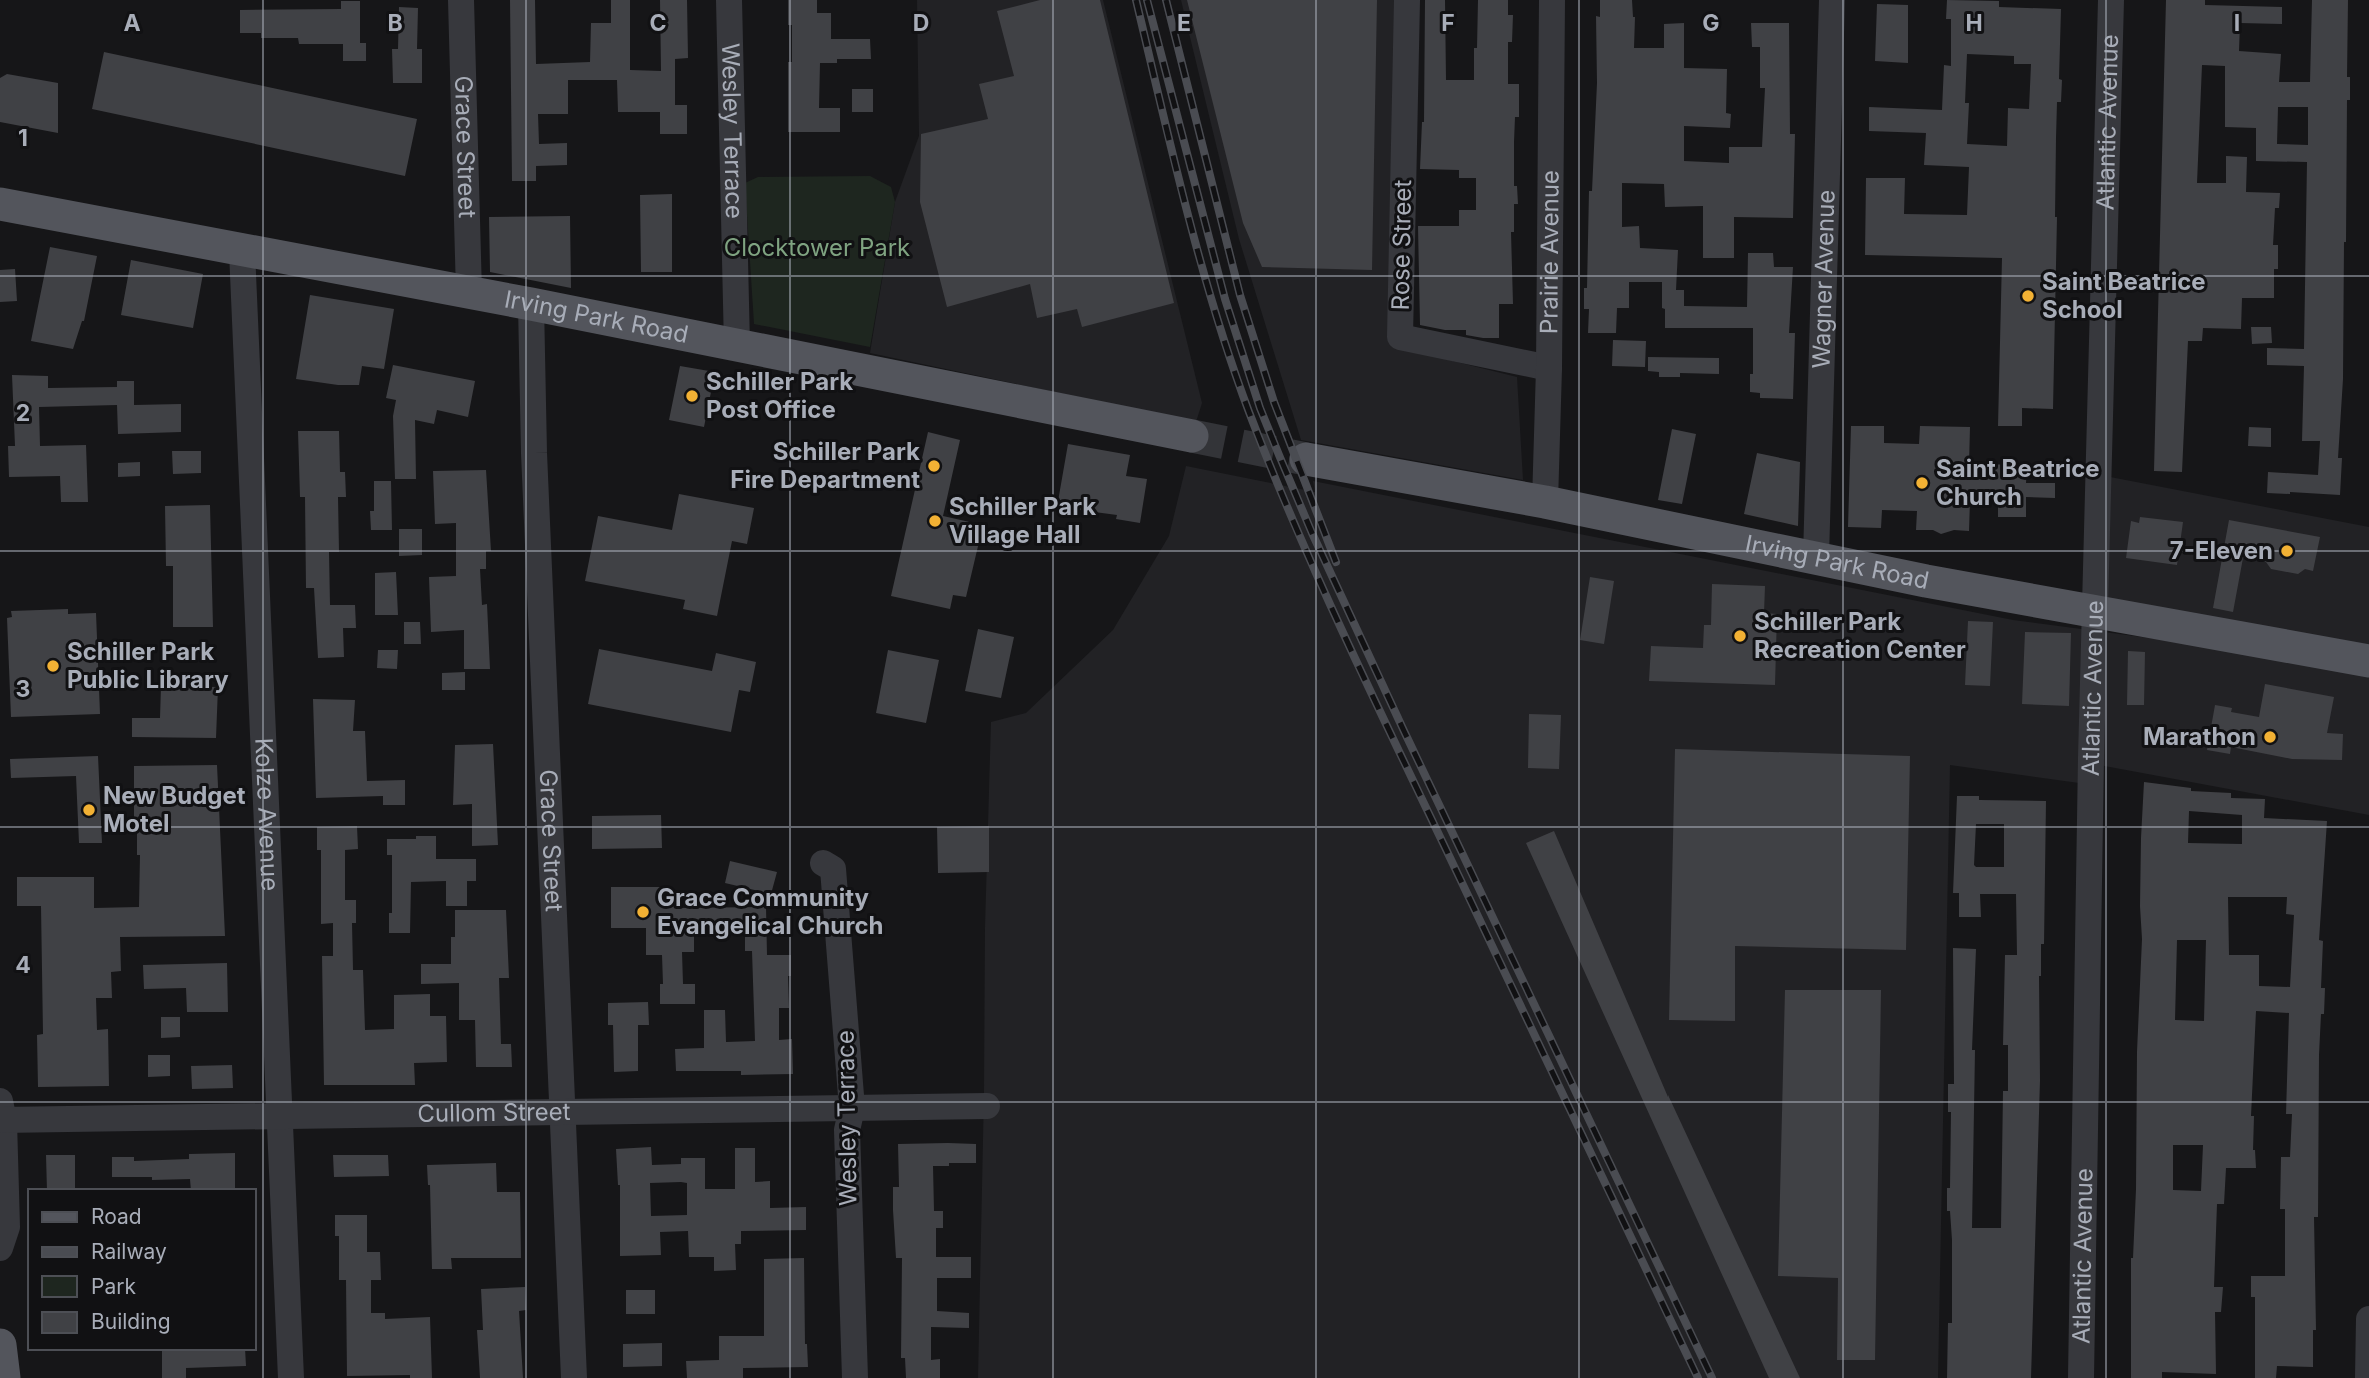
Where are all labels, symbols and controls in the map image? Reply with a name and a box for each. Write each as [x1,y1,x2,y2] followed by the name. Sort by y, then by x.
[123,9,141,37] text: A
[387,9,403,37] text: B
[649,9,667,37] text: C
[913,9,929,37] text: D
[1177,9,1191,37] text: E
[1441,9,1455,37] text: F
[1702,9,1720,37] text: G
[1965,9,1983,37] text: H
[2234,9,2240,37] text: I
[2090,34,2124,211] street label: Atlantic Avenue
[716,43,749,219] street label: Wesley Terrace
[449,75,482,219] street label: Grace Street
[18,124,28,152] text: 1
[1534,170,1565,334] street label: Prairie Avenue
[1386,179,1417,311] street label: Rose Street
[1806,189,1841,369] street label: Wagner Avenue
[724,233,910,262] park label: Clocktower Park
[2042,267,2206,324] place label: Saint Beatrice School
[502,284,691,349] street label: Irving Park Road
[2020,288,2036,304] marker: Saint Beatrice School
[706,367,853,424] place label: Schiller Park Post Office
[684,388,700,404] marker: Schiller Park Post Office
[16,399,30,427] text: 2
[730,437,920,494] place label: Schiller Park Fire Department
[1936,454,2100,511] place label: Saint Beatrice Church
[926,458,942,474] marker: Schiller Park Fire Department
[1914,475,1930,491] marker: Saint Beatrice Church
[949,492,1096,549] place label: Schiller Park Village Hall
[927,513,943,529] marker: Schiller Park Village Hall
[1743,529,1932,595] street label: Irving Park Road
[2170,536,2273,565] place label: 7-Eleven
[2279,543,2295,559] marker: 7-Eleven
[2076,600,2109,776] street label: Atlantic Avenue
[1754,607,1966,664] place label: Schiller Park Recreation Center
[1732,628,1748,644] marker: Schiller Park Recreation Center
[67,637,229,694] place label: Schiller Park Public Library
[45,658,61,674] marker: Schiller Park Public Library
[16,675,30,703] text: 3
[2143,722,2256,751] place label: Marathon
[2262,729,2278,745] marker: Marathon
[249,737,285,892] street label: Kolze Avenue
[534,769,569,913] street label: Grace Street
[103,781,246,838] place label: New Budget Motel
[81,802,97,818] marker: New Budget Motel
[657,883,883,940] place label: Grace Community Evangelical Church
[635,904,651,920] marker: Grace Community Evangelical Church
[15,951,31,979] text: 4
[830,1030,863,1206] street label: Wesley Terrace
[417,1097,571,1128] street label: Cullom Street
[2067,1168,2098,1344] street label: Atlantic Avenue
[28,1189,256,1350] legend
[91,1204,142,1229] text: Road
[91,1239,167,1264] text: Railway
[91,1274,136,1299] text: Park
[91,1309,171,1334] text: Building

